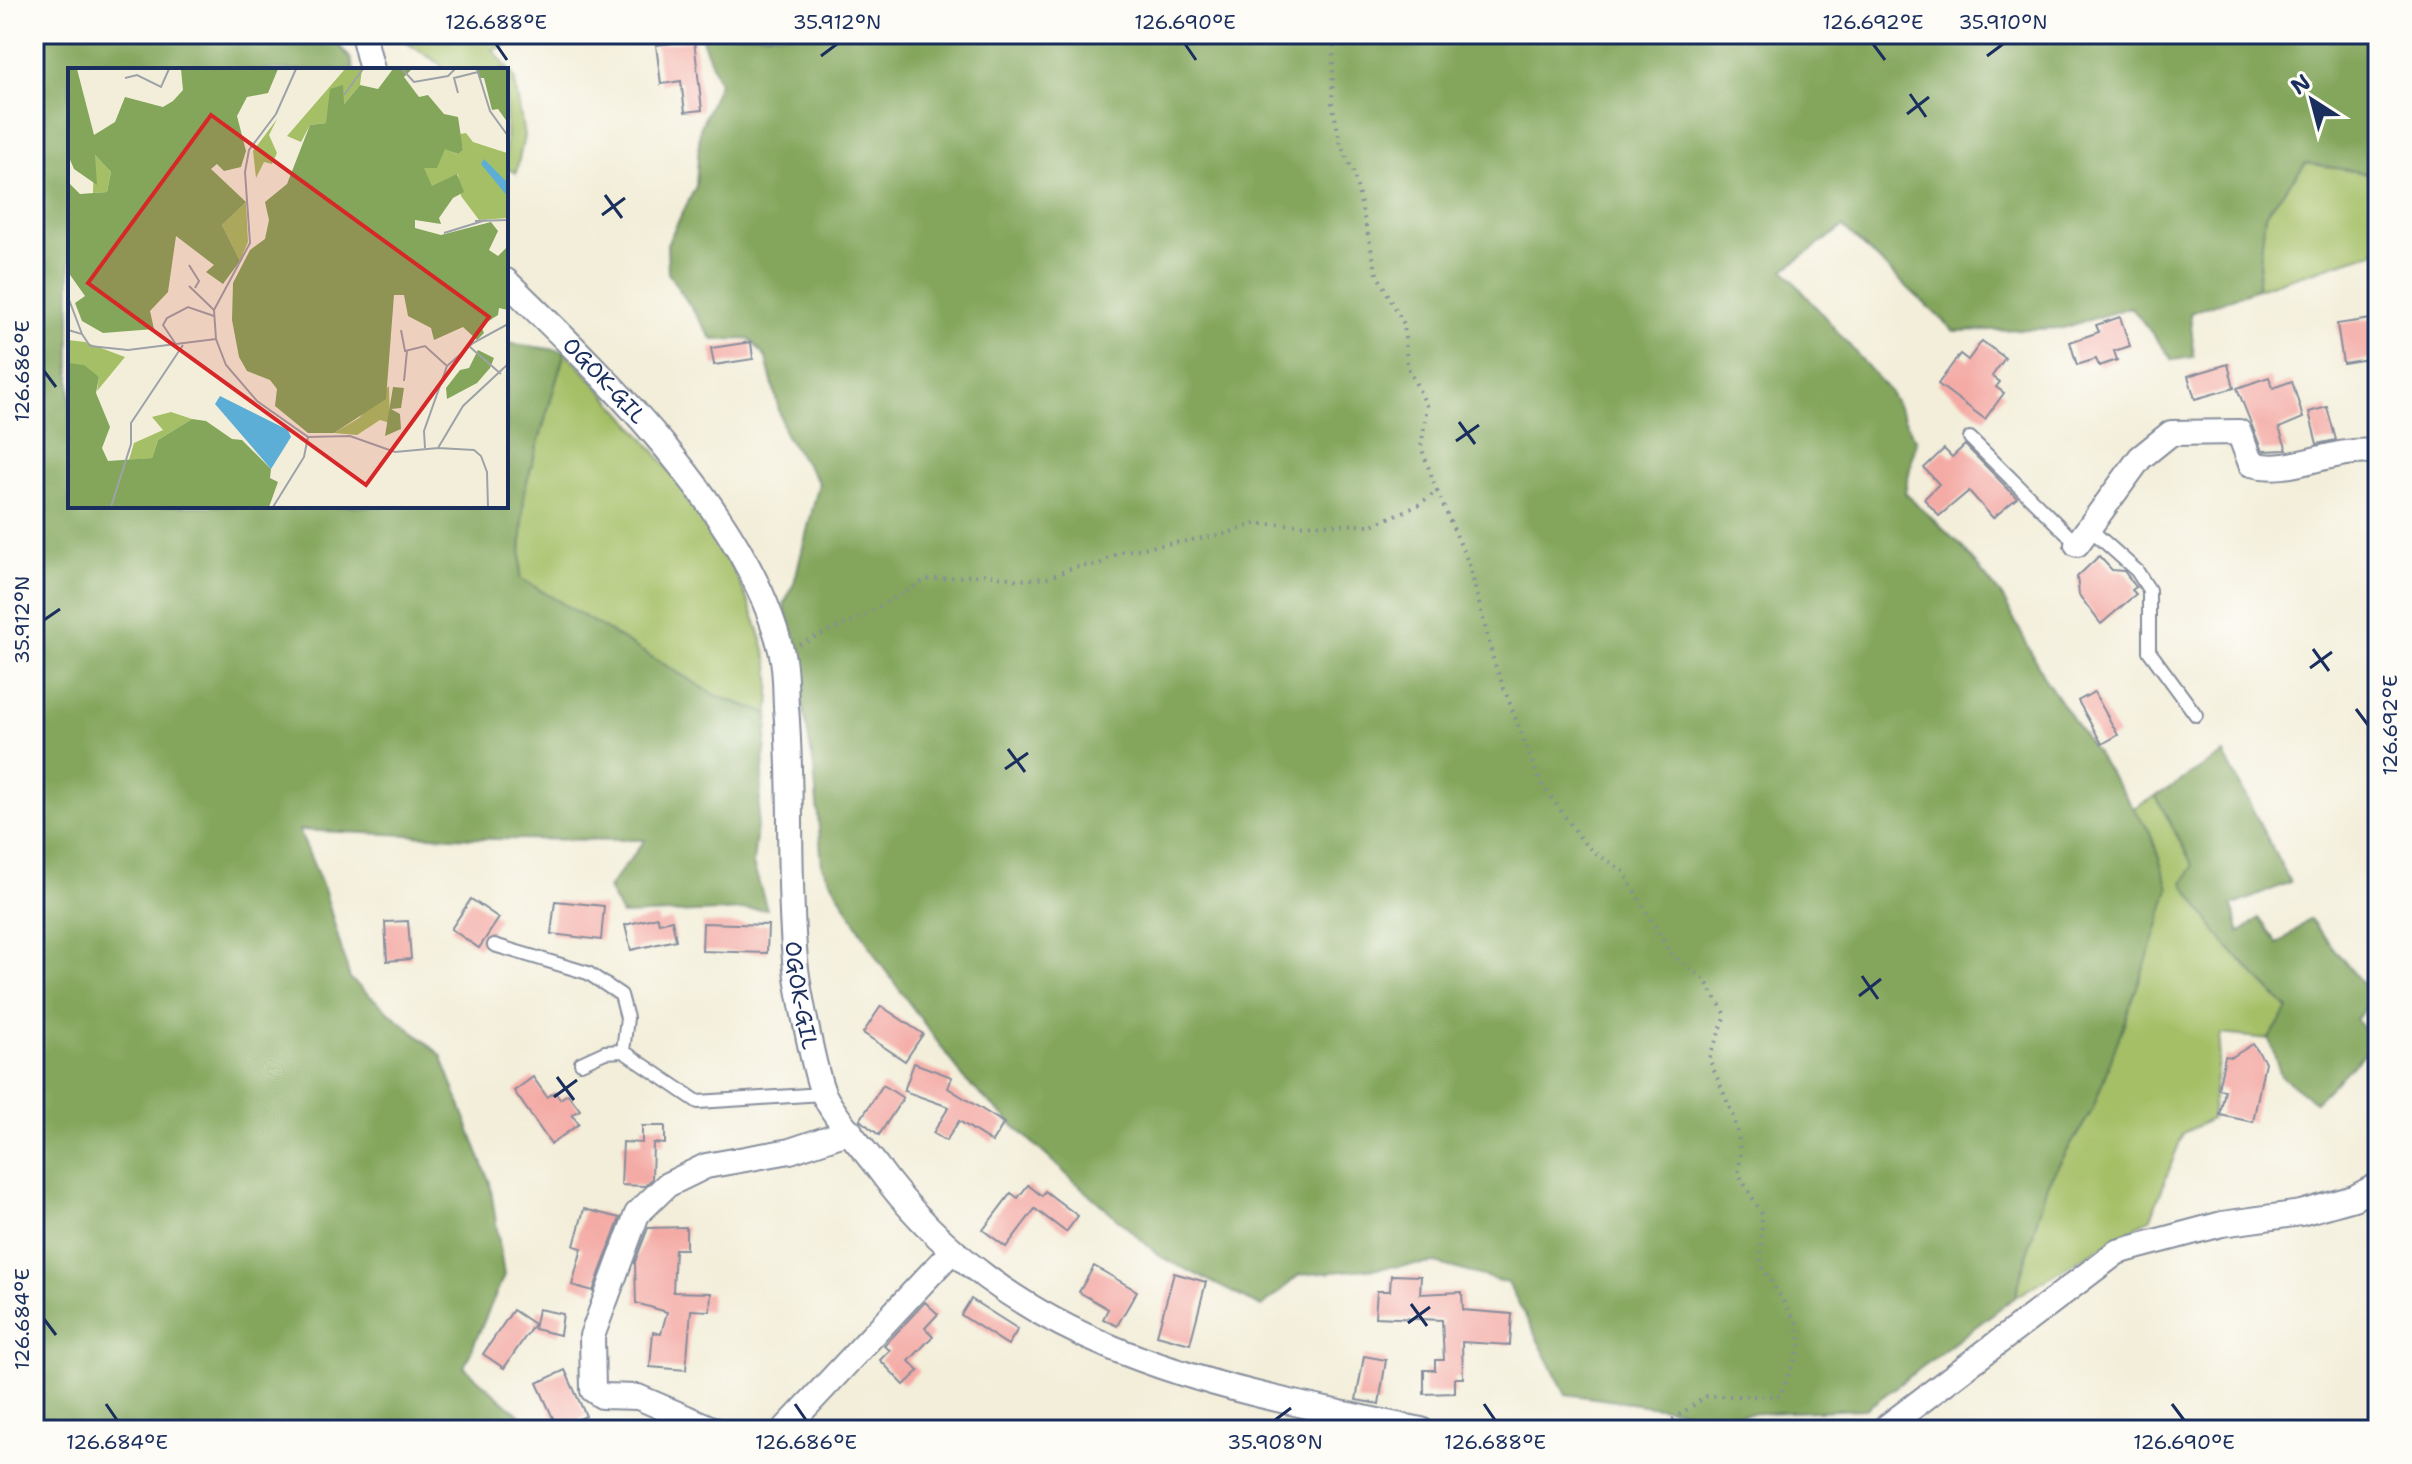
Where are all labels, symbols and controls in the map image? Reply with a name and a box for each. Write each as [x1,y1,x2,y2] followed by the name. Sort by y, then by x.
[445,9,547,35] text: 126.688°E
[793,9,881,35] text: 35.912°N
[1134,9,1236,35] text: 126.690°E
[1822,9,1924,35] text: 126.692°E
[1958,9,2048,35] text: 35.910°N
[2272,60,2352,140] north arrow
[2285,67,2316,101] text: N
[68,68,508,508] inset map
[9,320,35,422] text: 126.686°E
[556,331,653,430] street label: OGOK-GIL
[9,576,35,664] text: 35.912°N
[2377,674,2403,776] text: 126.692°E
[778,940,825,1052] street label: OGOK-GIL
[9,1268,35,1370] text: 126.684°E
[66,1429,168,1455] text: 126.684°E
[755,1429,857,1455] text: 126.686°E
[1227,1429,1323,1455] text: 35.908°N
[1444,1429,1546,1455] text: 126.688°E
[2133,1429,2235,1455] text: 126.690°E

